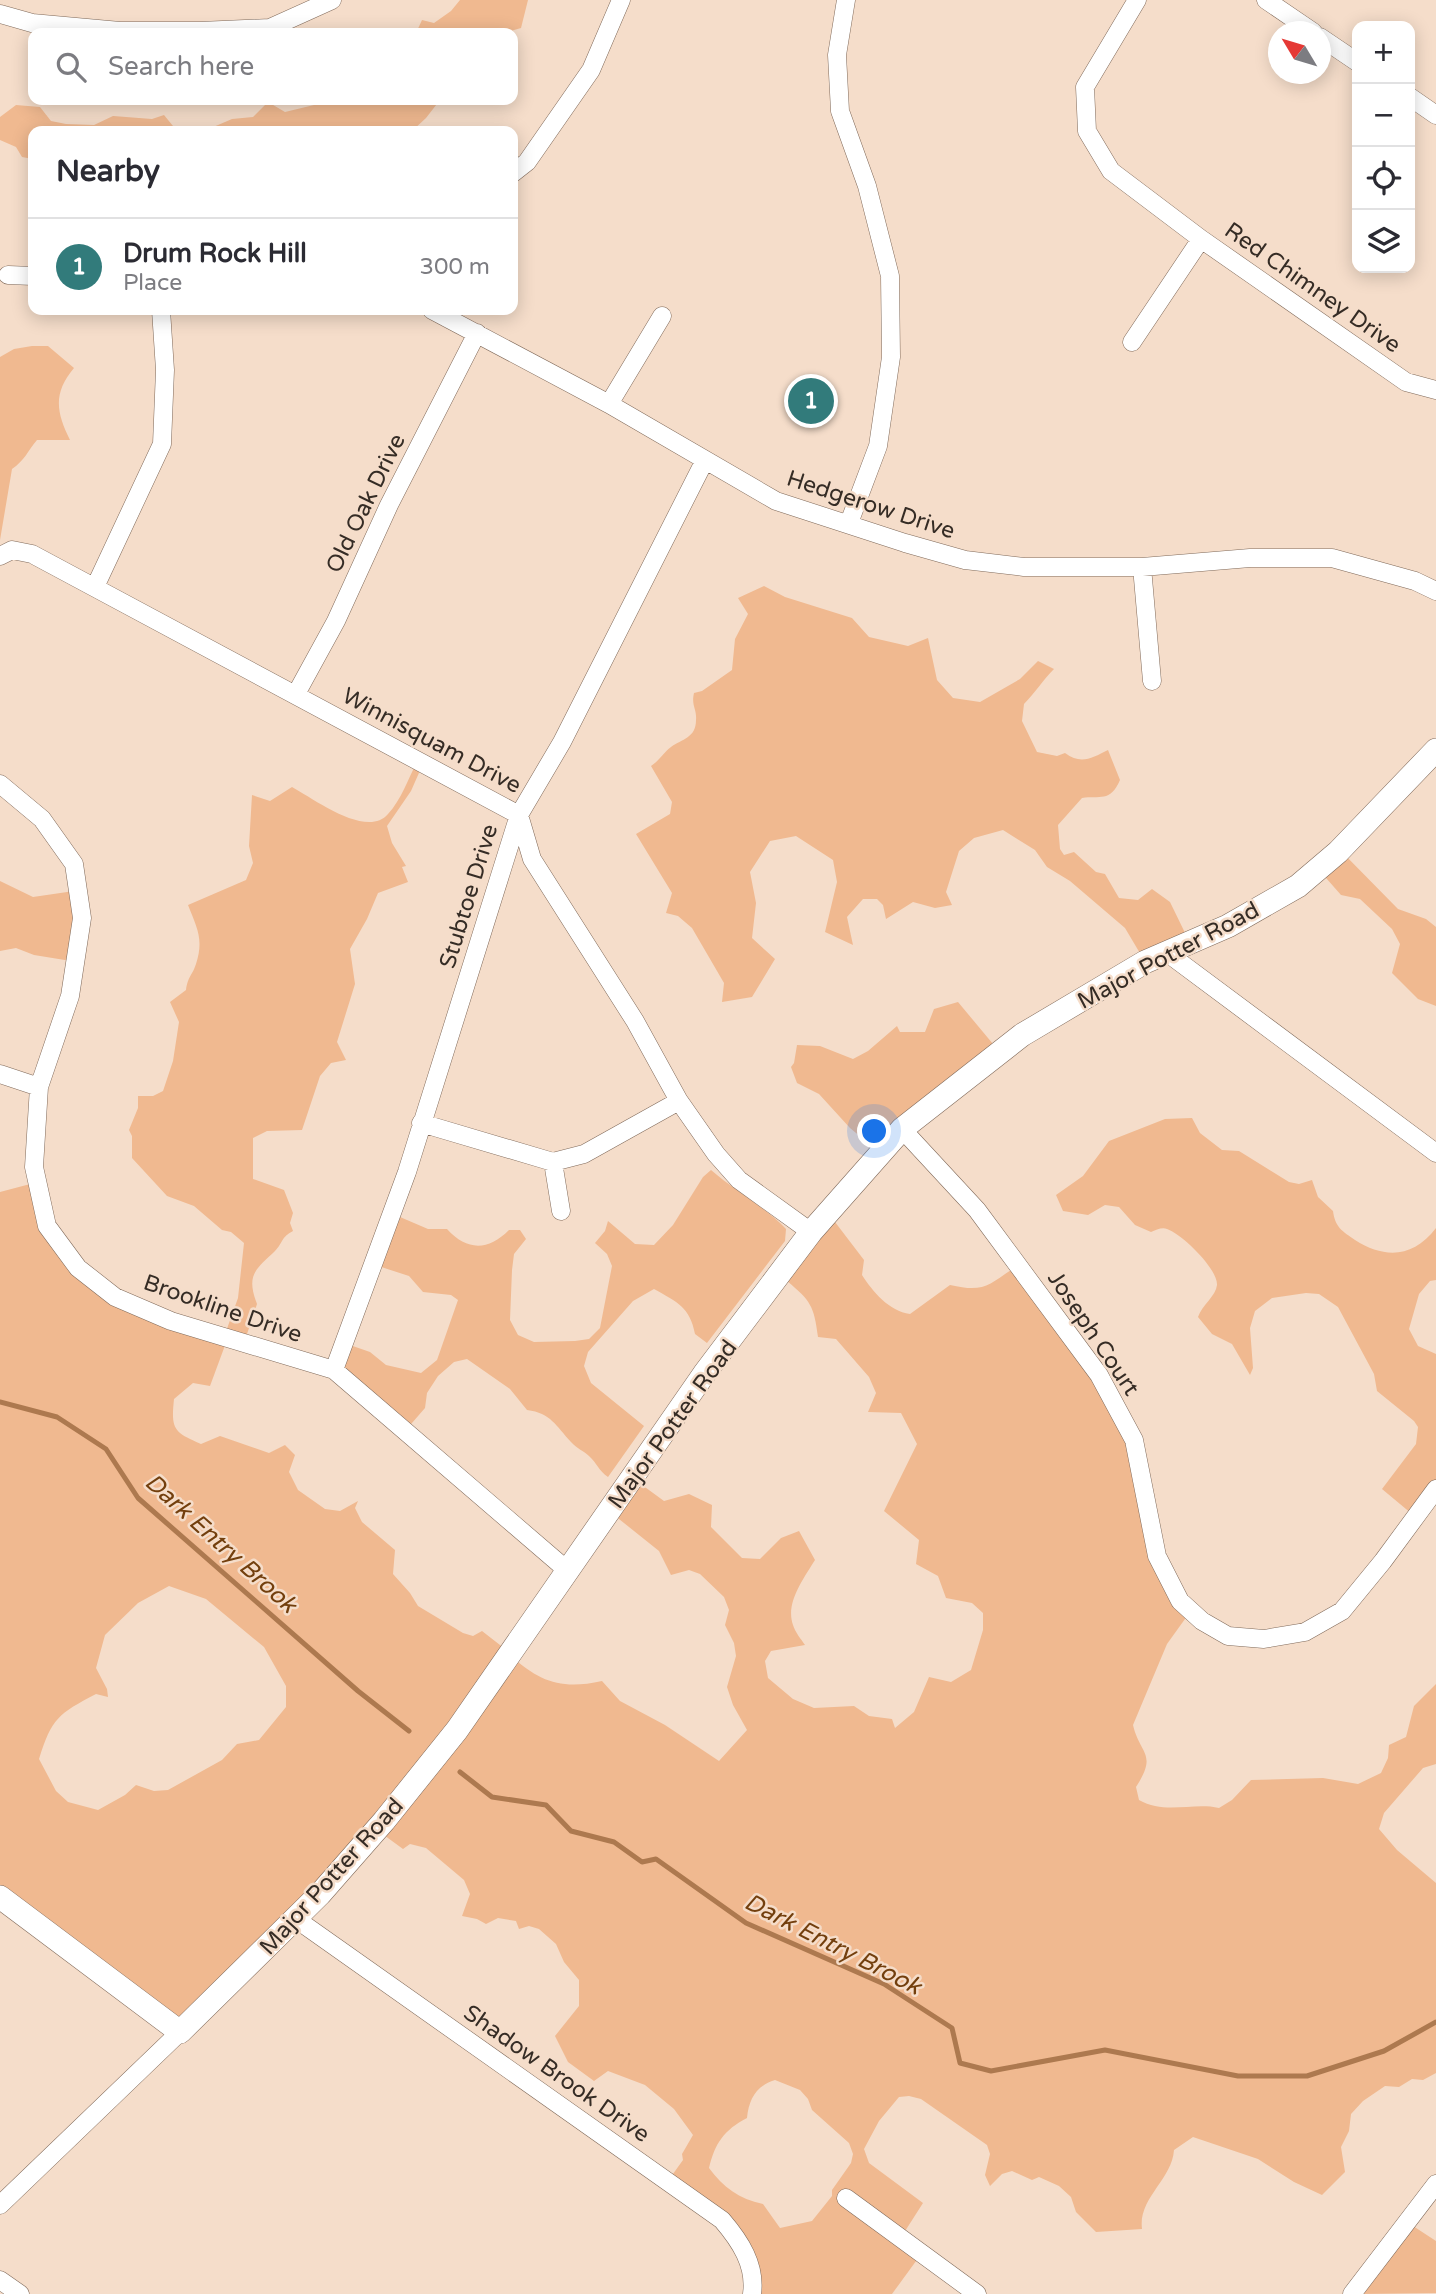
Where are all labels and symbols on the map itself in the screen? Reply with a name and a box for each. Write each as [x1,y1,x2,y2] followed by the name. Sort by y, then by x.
[1268,21,1331,84] north arrow
[1219,217,1406,359] street label: Red Chimney Drive
[788,375,834,427] pin: 1
[320,429,412,578] street label: Old Oak Drive
[783,465,958,545] street label: Hedgerow Drive
[337,682,526,800] street label: Winnisquam Drive
[434,821,504,972] street label: Stubtoe Drive
[1073,896,1264,1016] street label: Major Potter Road
[857,1114,891,1148] your location
[1041,1266,1145,1401] street label: Joseph Court
[140,1269,306,1349] street label: Brookline Drive
[602,1335,743,1514] street label: Major Potter Road
[139,1468,304,1620] water label: Dark Entry Brook
[254,1792,410,1961] street label: Major Potter Road
[740,1887,928,2002] water label: Dark Entry Brook
[458,1999,655,2149] street label: Shadow Brook Drive

